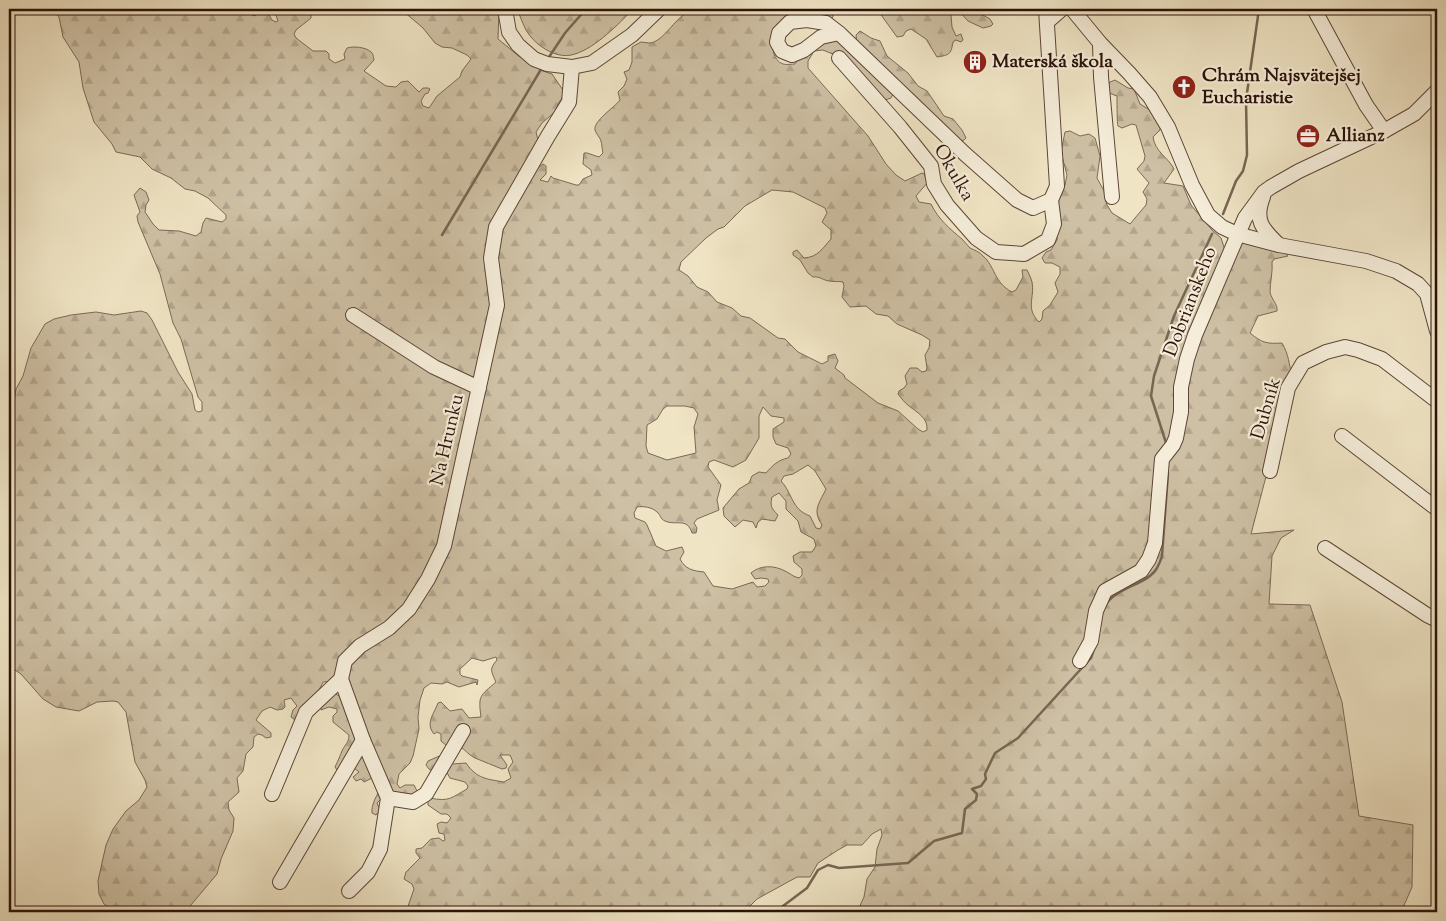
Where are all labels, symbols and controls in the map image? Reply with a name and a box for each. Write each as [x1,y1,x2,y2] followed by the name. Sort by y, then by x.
[962,49,988,75] building icon: Materská škola
[992,49,1113,76] place label: Materská škola
[1202,63,1361,112] place label: Chrám Najsvätejšej Eucharistie
[1171,74,1197,100] church icon: Chrám Najsvätejšej Eucharistie
[1295,123,1321,149] office icon: Allianz
[1326,123,1385,150] place label: Allianz
[926,140,980,207] street label: Okulka
[1158,243,1224,361] street label: Dobrianskeho
[1245,374,1289,443] street label: Dubník
[424,392,472,488] street label: Na Hrunku

